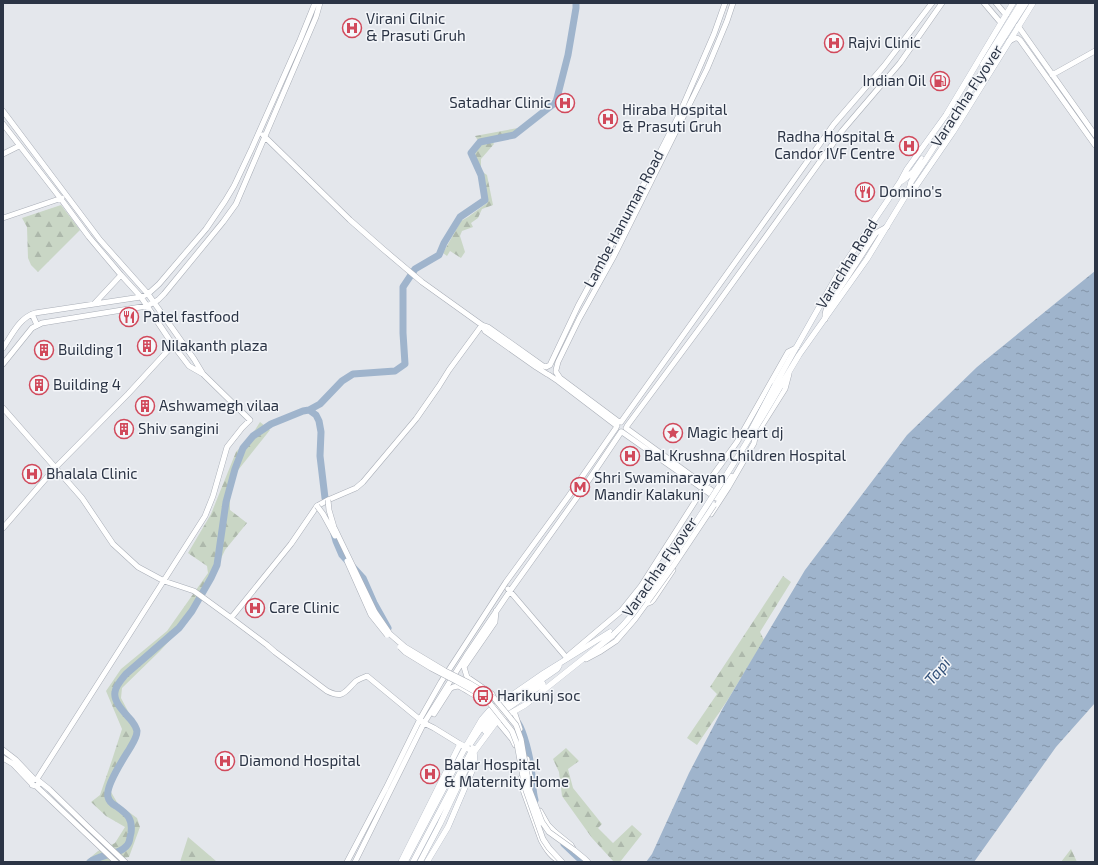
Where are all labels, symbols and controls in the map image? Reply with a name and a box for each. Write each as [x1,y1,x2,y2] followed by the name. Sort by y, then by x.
[366,9,466,44] place label: Virani Cilnic & Prasuti Gruh
[341,17,363,39] hospital icon: Virani Cilnic & Prasuti Gruh
[823,32,845,54] hospital icon: Rajvi Clinic
[848,33,921,52] place label: Rajvi Clinic
[926,41,1006,150] street label: Varachha Flyover
[929,70,951,92] fuel station icon: Indian Oil
[863,71,927,89] place label: Indian Oil
[554,92,576,114] hospital icon: Satadhar Clinic
[449,93,551,111] place label: Satadhar Clinic
[622,100,728,135] place label: Hiraba Hospital & Prasuti Gruh
[597,108,619,130] hospital icon: Hiraba Hospital & Prasuti Gruh
[774,127,895,162] place label: Radha Hospital & Candor IVF Centre
[898,135,920,157] hospital icon: Radha Hospital & Candor IVF Centre
[579,147,667,290] street label: Lambe Hanuman Road
[854,181,876,203] restaurant icon: Domino's
[879,182,942,200] place label: Domino's
[811,215,881,312] street label: Varachha Road
[118,306,140,328] restaurant icon: Patel fastfood
[143,307,239,325] place label: Patel fastfood
[136,335,158,357] building icon: Nilakanth plaza
[161,336,268,354] place label: Nilakanth plaza
[33,339,55,361] building icon: Building 1
[58,340,123,358] place label: Building 1
[28,374,50,396] building icon: Building 4
[53,375,121,393] place label: Building 4
[134,395,156,417] building icon: Ashwamegh vilaa
[159,396,279,414] place label: Ashwamegh vilaa
[113,418,135,440] building icon: Shiv sangini
[138,419,219,437] place label: Shiv sangini
[662,422,684,444] place icon: Magic heart dj
[687,423,784,442] place label: Magic heart dj
[619,445,641,467] hospital icon: Bal Krushna Children Hospital
[644,446,847,464] place label: Bal Krushna Children Hospital
[21,463,43,485] hospital icon: Bhalala Clinic
[46,464,137,482] place label: Bhalala Clinic
[594,468,726,504] place label: Shri Swaminarayan Mandir Kalakunj
[569,476,591,498] metro station icon: Shri Swaminarayan Mandir Kalakunj
[618,513,700,620] street label: Varachha Flyover
[244,597,266,619] hospital icon: Care Clinic
[269,598,340,616] place label: Care Clinic
[920,653,954,688] water label: Tapi
[472,685,494,707] bus stop icon: Harikunj soc
[497,686,580,705] place label: Harikunj soc
[214,750,236,772] hospital icon: Diamond Hospital
[239,751,361,769] place label: Diamond Hospital
[444,755,569,790] place label: Balar Hospital & Maternity Home
[419,763,441,785] hospital icon: Balar Hospital & Maternity Home

